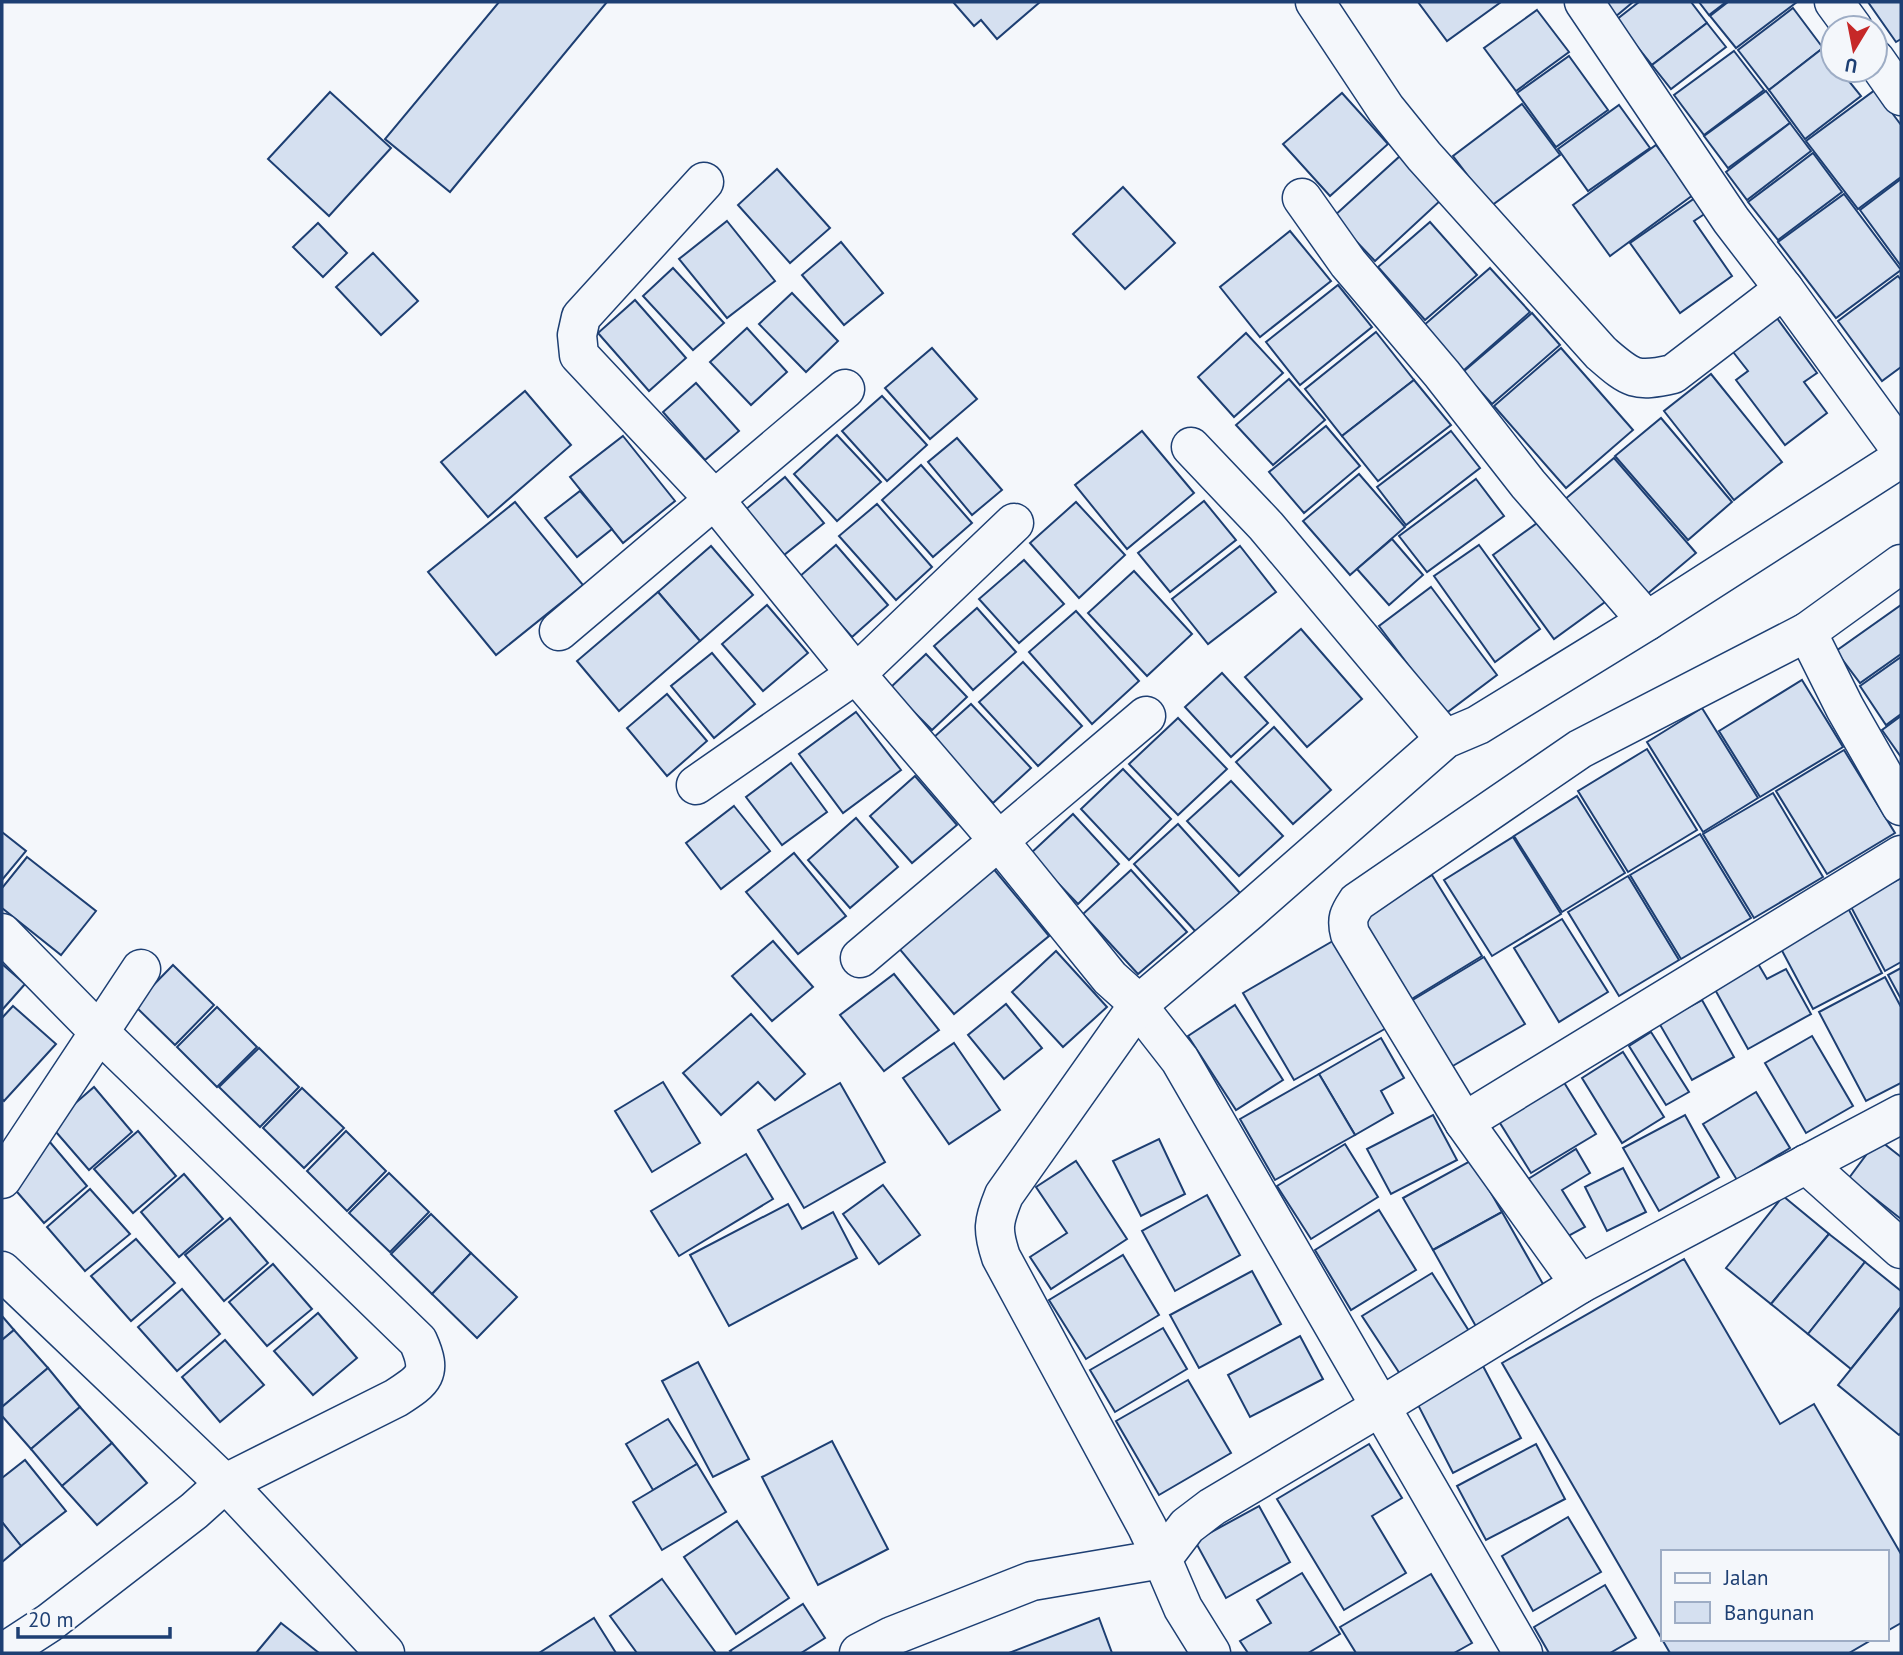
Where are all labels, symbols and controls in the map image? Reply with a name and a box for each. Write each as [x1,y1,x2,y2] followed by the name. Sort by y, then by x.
[1819,14,1889,84] north arrow
[1843,53,1859,79] text: U
[1661,1550,1889,1641] legend
[1723,1564,1769,1591] text: Jalan
[18,1596,170,1640] scale bar
[1724,1599,1814,1626] text: Bangunan
[28,1606,74,1633] text: 20 m

